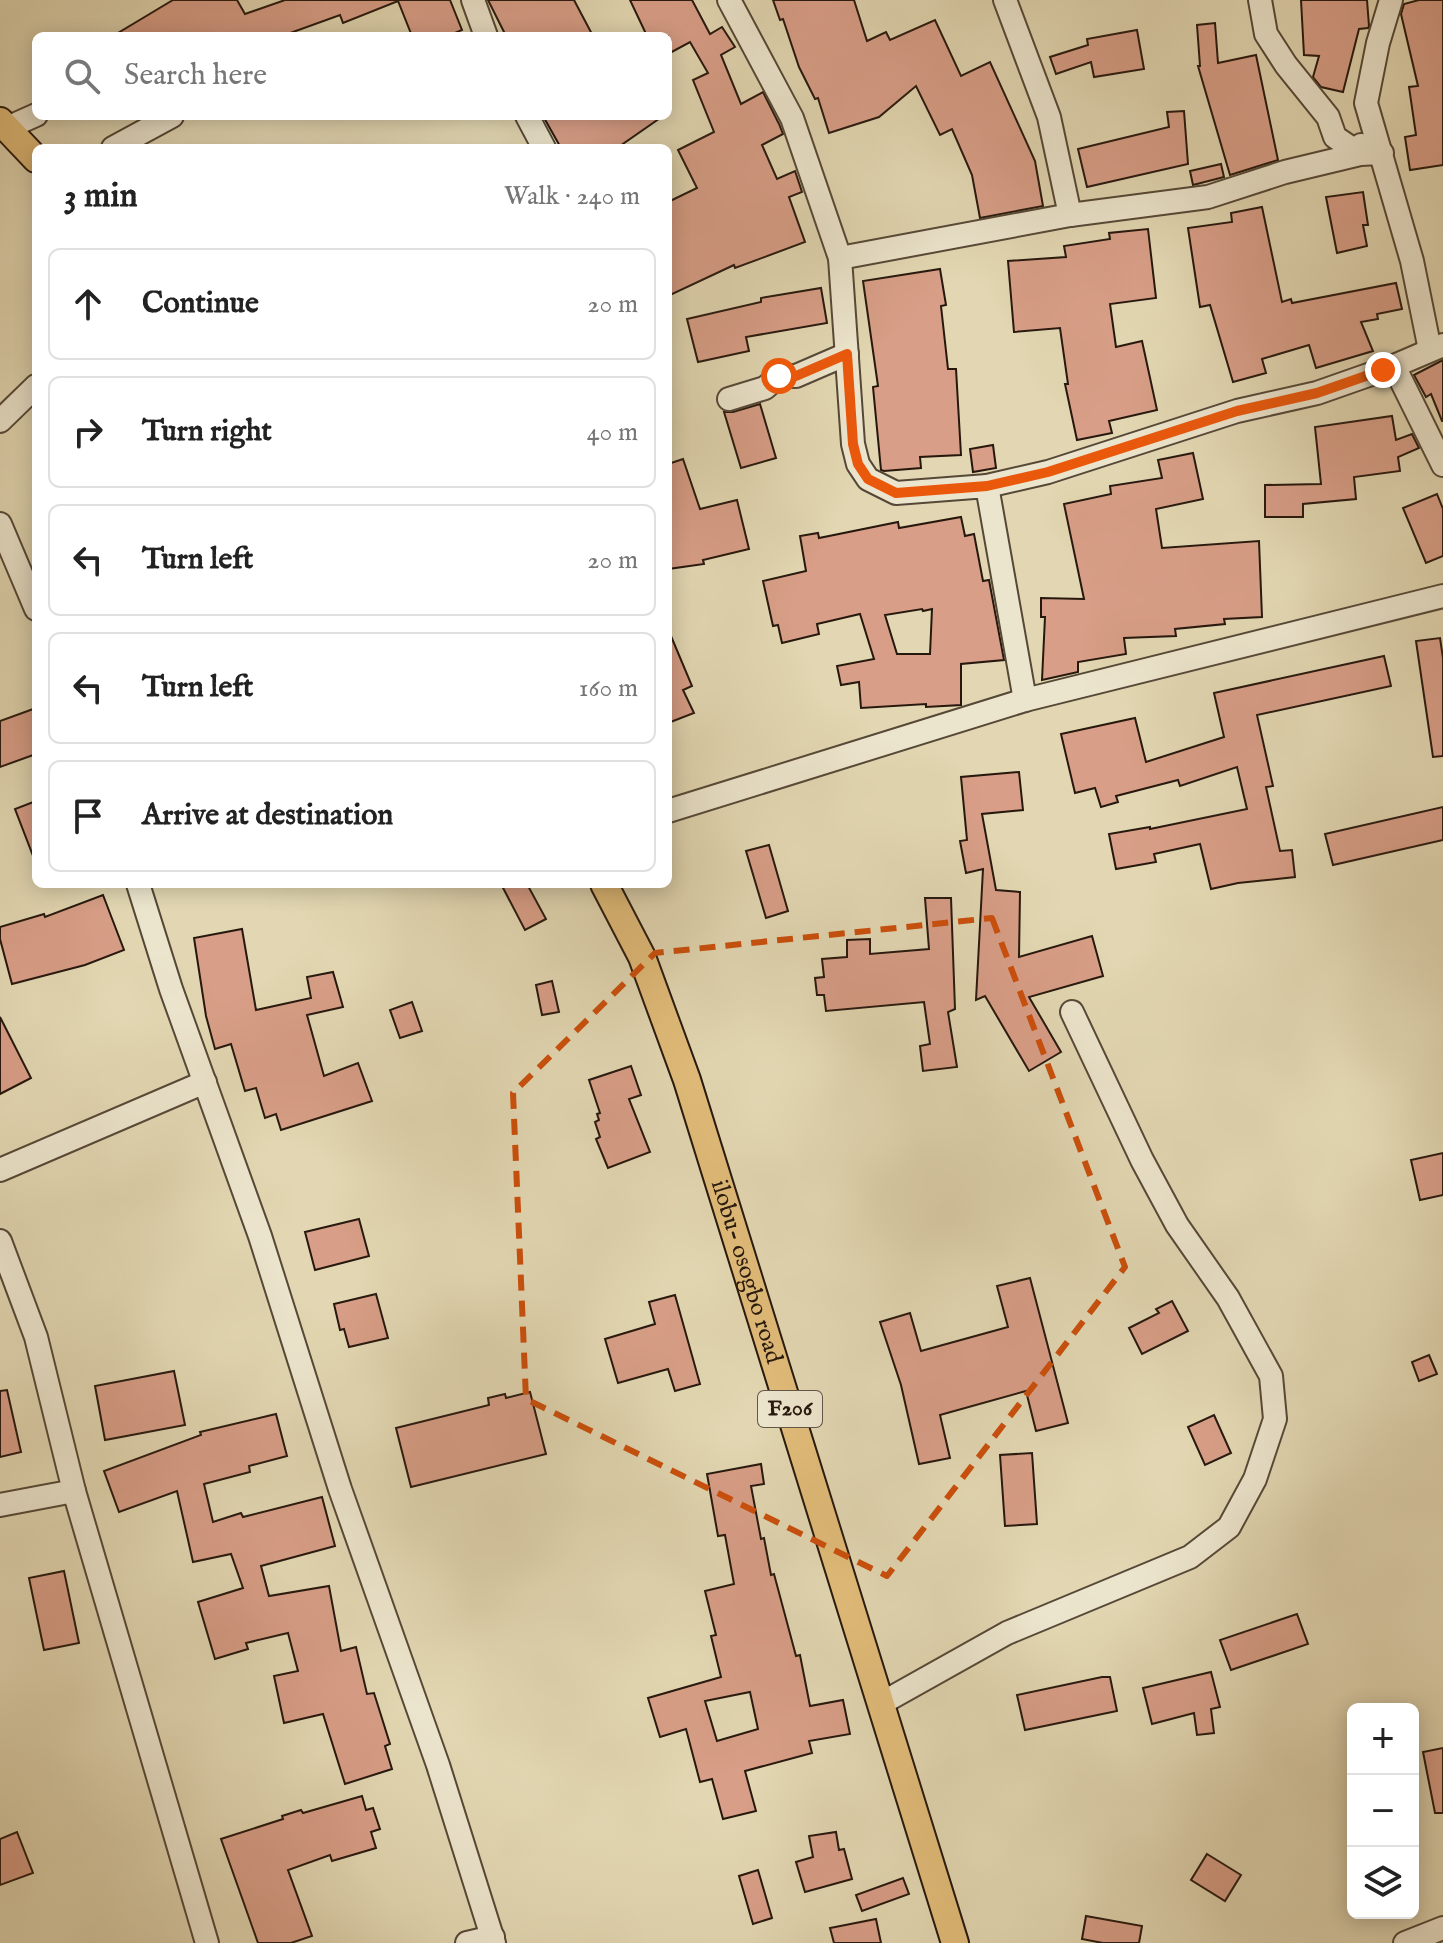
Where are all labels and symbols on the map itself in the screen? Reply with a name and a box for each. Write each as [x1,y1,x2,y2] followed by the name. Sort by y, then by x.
[1365,352,1401,388] route end
[761,358,797,394] route start
[703,1176,790,1368] street label: ilobu- osogbo road
[758,1391,822,1427] road number: F206

